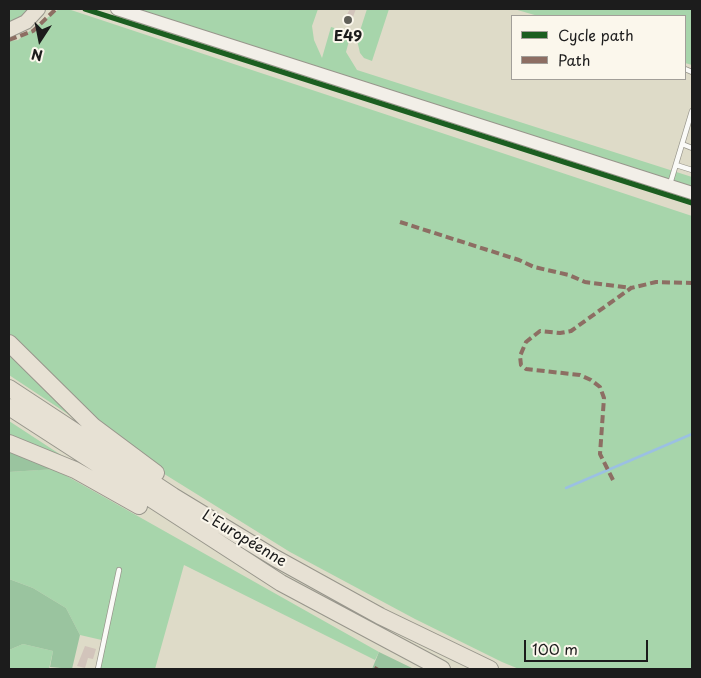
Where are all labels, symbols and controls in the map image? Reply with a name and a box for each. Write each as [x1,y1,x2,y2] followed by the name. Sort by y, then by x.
[342,14,354,26] marker: E49
[15,15,65,65] north arrow
[511,15,686,80] legend
[558,23,634,46] text: Cycle path
[334,28,362,46] place label: E49
[30,44,44,67] text: N
[558,48,590,71] text: Path
[199,507,289,571] street label: L'Européenne
[526,630,650,662] scale bar
[532,637,578,660] text: 100 m

